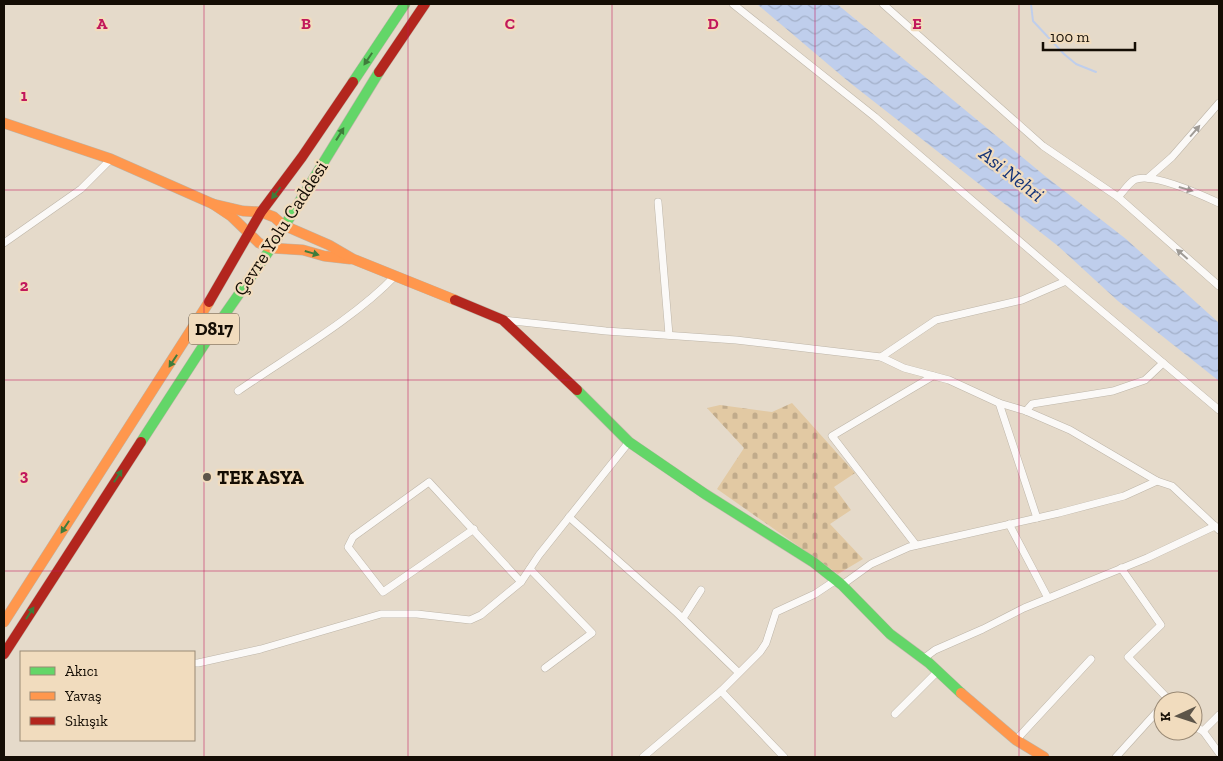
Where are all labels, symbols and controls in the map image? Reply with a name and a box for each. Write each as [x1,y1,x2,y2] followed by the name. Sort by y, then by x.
[97,14,108,33] text: A
[301,14,311,33] text: B
[505,14,515,33] text: C
[707,14,719,33] text: D
[912,14,922,33] text: E
[1043,20,1136,52] scale bar
[1050,28,1089,46] text: 100 m
[363,52,373,66] one-way arrow
[21,86,28,105] text: 1
[1189,126,1201,138] one-way arrow
[335,128,344,141] one-way arrow
[974,141,1049,207] water label: Asi Nehri
[228,157,333,300] street label: Çevre Yolu Caddesi
[1178,185,1193,193] one-way arrow
[271,186,281,200] one-way arrow
[1177,248,1189,260] one-way arrow
[304,249,320,257] one-way arrow
[20,276,29,295] text: 2
[189,314,239,344] road number: D817
[168,354,177,367] one-way arrow
[20,466,29,485] text: 3
[217,466,305,489] place label: TEK ASYA
[114,470,123,483] one-way arrow
[201,471,213,483] marker: TEK ASYA
[61,520,70,533] one-way arrow
[25,606,35,620] one-way arrow
[20,651,195,741] legend
[65,662,98,680] text: Akıcı
[64,687,102,705] text: Yavaş
[1153,691,1203,741] north arrow
[1157,711,1174,722] text: K
[65,712,108,730] text: Sıkışık

